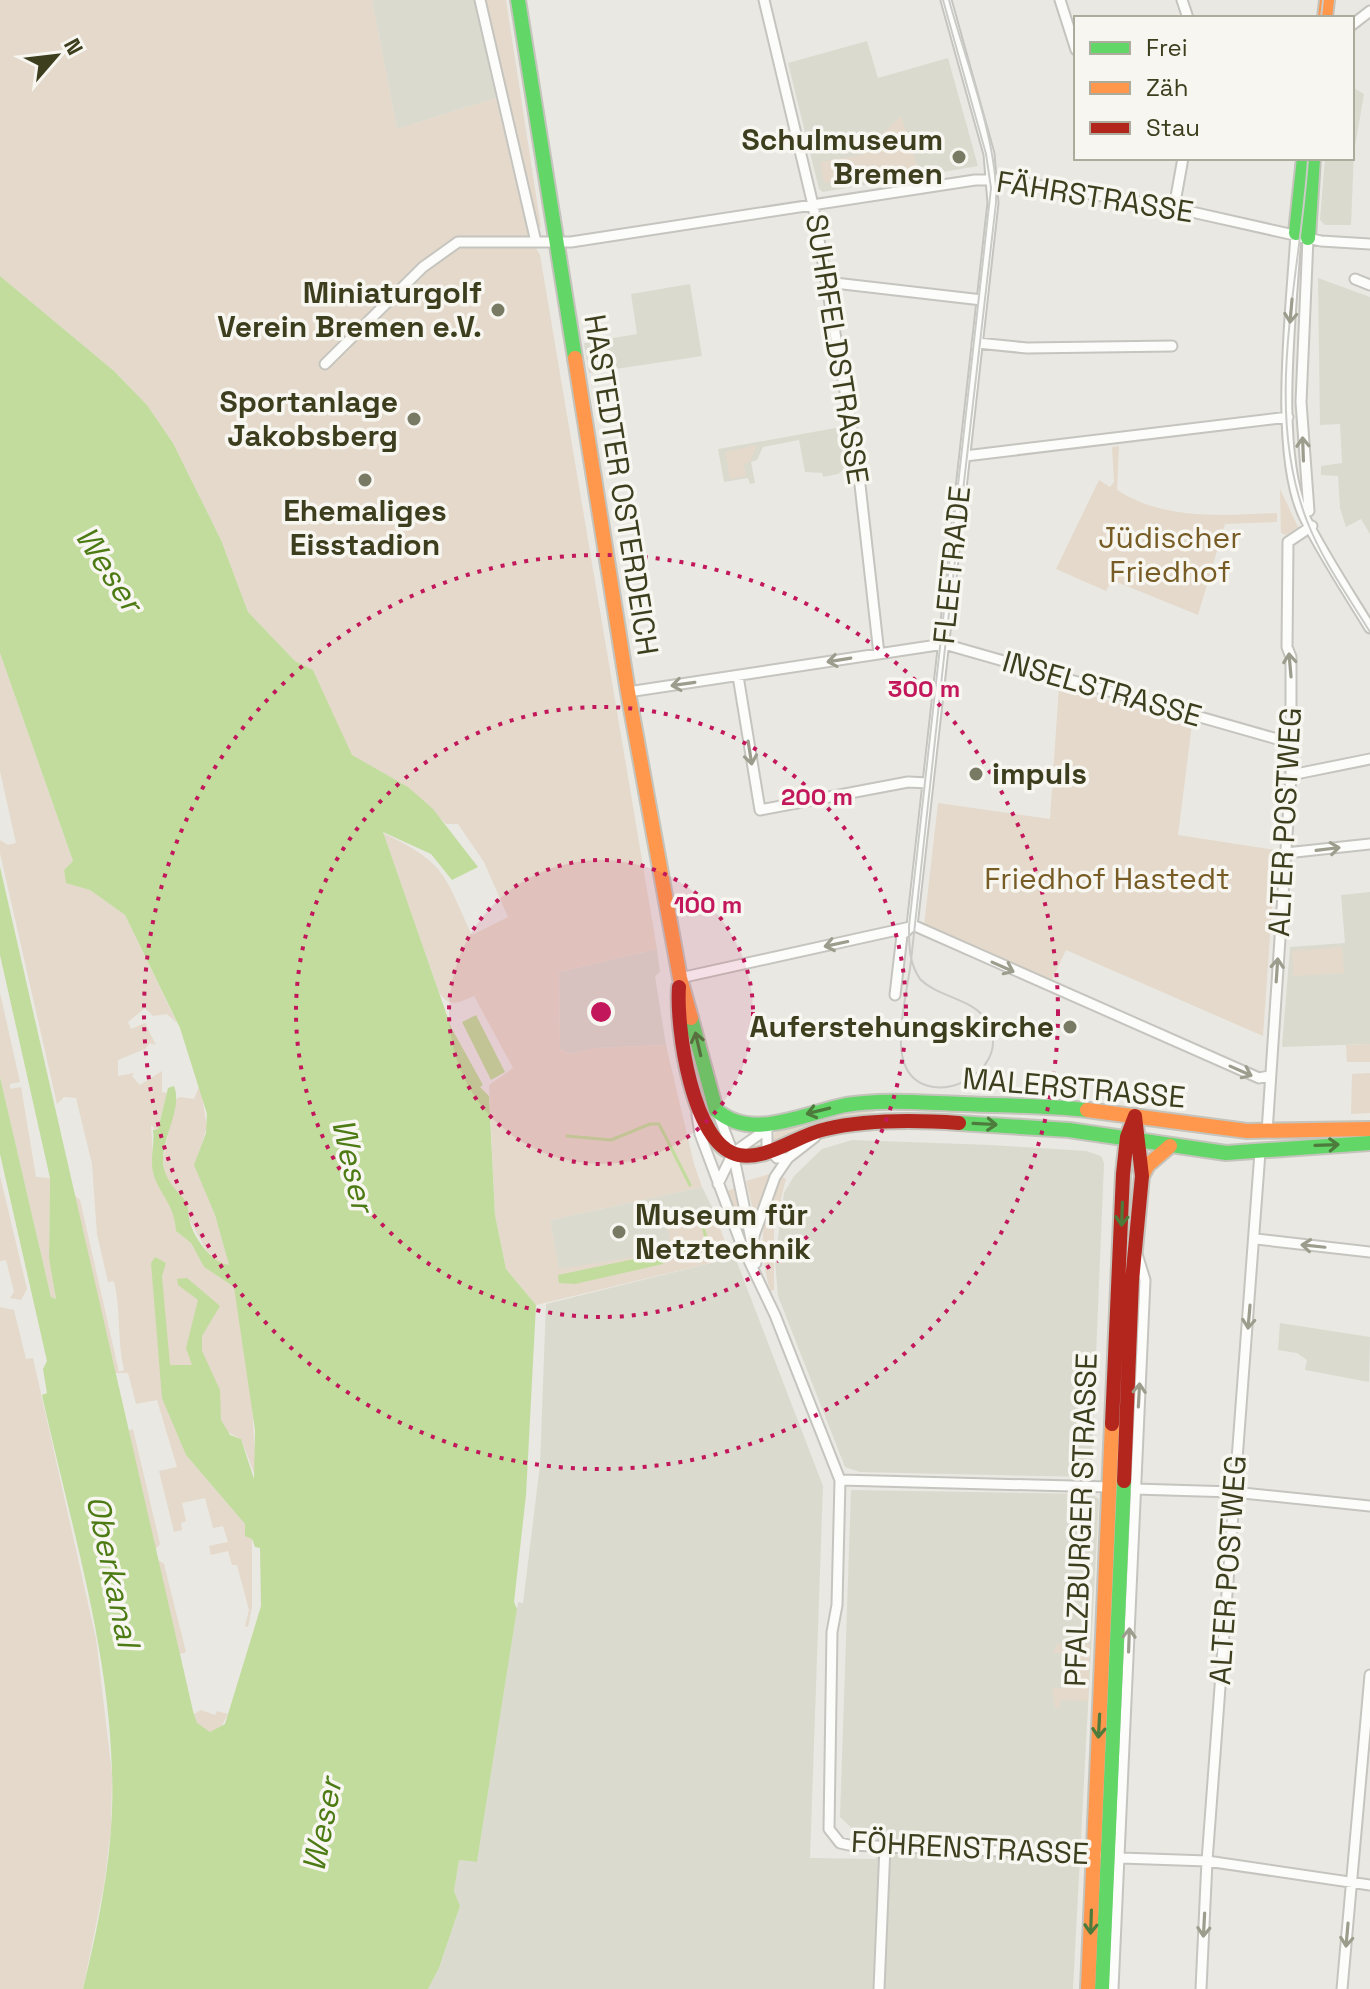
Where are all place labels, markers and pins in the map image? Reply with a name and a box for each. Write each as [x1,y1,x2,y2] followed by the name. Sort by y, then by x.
[742,120,943,193] place label: Schulmuseum Bremen
[950,148,968,166] marker: Schulmuseum Bremen
[217,273,482,346] place label: Miniaturgolf Verein Bremen e.V.
[489,301,507,319] marker: Miniaturgolf Verein Bremen e.V.
[219,382,398,455] place label: Sportanlage Jakobsberg
[405,410,423,428] marker: Sportanlage Jakobsberg
[356,471,374,489] marker: Ehemaliges Eisstadion
[283,491,447,564] place label: Ehemaliges Eisstadion
[992,754,1087,793] place label: impuls
[967,765,985,783] marker: impuls
[587,998,615,1026] centre of rings
[750,1007,1054,1046] place label: Auferstehungskirche
[1061,1018,1079,1036] marker: Auferstehungskirche
[635,1195,811,1268] place label: Museum für Netztechnik
[610,1223,628,1241] marker: Museum für Netztechnik

